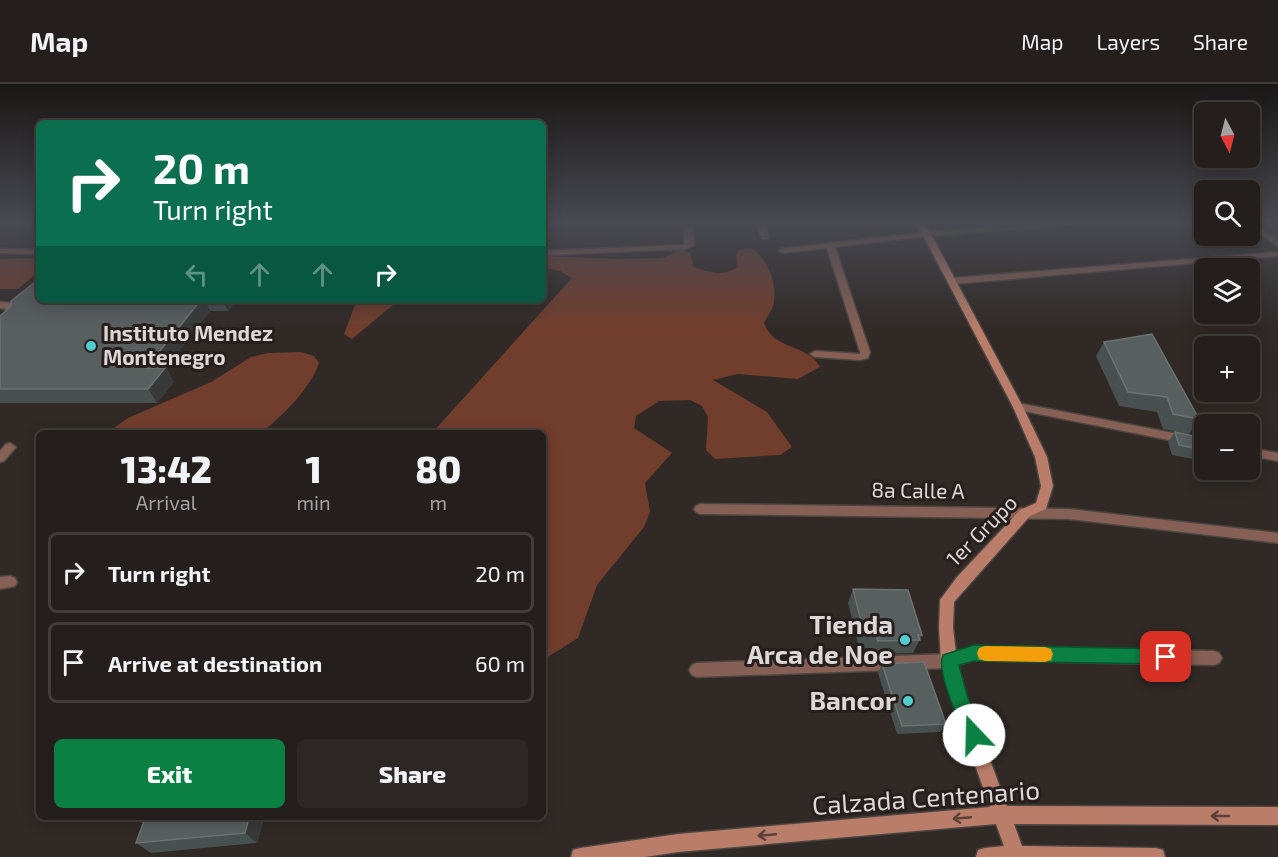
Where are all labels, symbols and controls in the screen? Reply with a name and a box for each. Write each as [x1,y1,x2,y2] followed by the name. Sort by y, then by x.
[30,24,88,58] text: Map
[1021,29,1063,54] text: Map
[1096,29,1160,54] text: Layers
[1193,29,1248,54] text: Share
[1194,102,1260,168] north arrow
[1194,102,1260,480] map controls
[153,142,250,192] text: 20 m
[54,144,132,222] icon: right
[1194,180,1260,246] button: search
[153,193,273,225] text: Turn right
[180,258,213,291] icon: left
[243,258,276,291] icon: ahead
[306,258,339,291] icon: ahead
[369,258,402,291] icon: right
[1194,258,1260,324] button: layers
[103,320,273,369] place label: Instituto Mendez Montenegro
[1194,336,1260,402] button: +
[84,339,98,353] marker: Instituto Mendez Montenegro
[1194,414,1260,480] button: −
[121,447,212,490] text: 13:42
[305,447,322,490] text: 1
[415,447,461,490] text: 80
[871,476,965,503] street label: 8a Calle A
[940,489,1022,571] street label: 1er Grupo
[136,490,197,514] text: Arrival
[297,490,331,514] text: min
[430,490,447,514] text: m
[57,556,90,589] icon: right
[108,560,210,586] text: Turn right
[475,560,525,586] text: 20 m
[747,608,893,669] place label: Tienda Arca de Noe
[1140,631,1191,682] pin
[898,633,912,647] marker: Tienda Arca de Noe
[1149,640,1182,673] icon: arrive
[57,646,90,679] icon: arrive
[108,650,322,676] text: Arrive at destination
[475,650,525,676] text: 60 m
[809,684,896,715] place label: Bancor
[901,694,915,708] marker: Bancor
[942,703,1006,767] position arrow
[54,739,285,808] button: Exit
[297,739,528,808] button: Share
[811,773,1041,820] street label: Calzada Centenario
[1210,810,1230,822] one-way arrow
[952,813,972,824] one-way arrow
[758,830,778,841] one-way arrow

